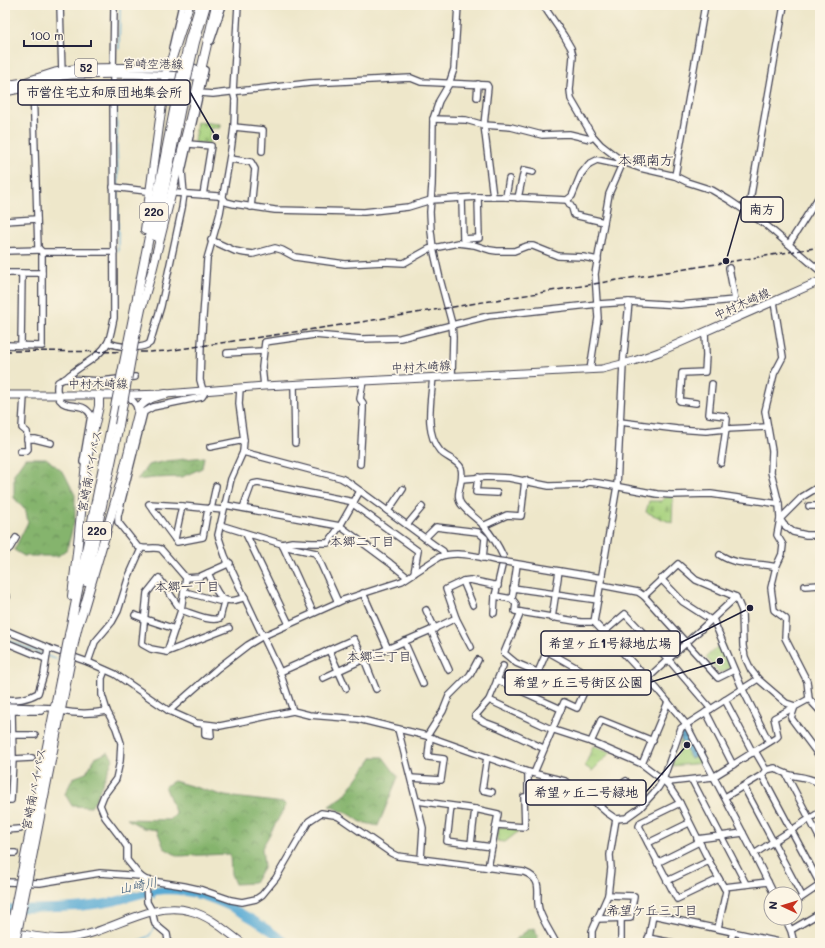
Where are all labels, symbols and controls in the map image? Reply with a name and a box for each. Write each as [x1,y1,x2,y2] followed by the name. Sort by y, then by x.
[24,22,91,48] scale bar
[30,27,64,43] text: 100 m
[123,54,183,72] street label: 宮崎空港線
[75,59,97,77] road number: 52
[18,80,190,105] callout: 市営住宅立和原団地集会所
[26,83,182,100] text: 市営住宅立和原団地集会所
[618,150,674,169] district label: 本郷南方
[741,197,783,222] callout: 南方
[749,200,775,217] text: 南方
[140,203,168,221] road number: 220
[711,284,772,323] street label: 中村木崎線
[391,356,451,376] street label: 中村木崎線
[68,375,128,391] street label: 中村木崎線
[73,428,105,513] street label: 宮崎南バイパス
[83,522,111,540] road number: 220
[329,532,395,549] district label: 本郷二丁目
[154,577,220,594] district label: 本郷一丁目
[541,631,680,656] callout: 希望ヶ丘1号緑地広場
[549,634,671,651] text: 希望ヶ丘1号緑地広場
[346,647,412,664] district label: 本郷三丁目
[505,670,651,695] callout: 希望ヶ丘三号街区公園
[513,673,643,690] text: 希望ヶ丘三号街区公園
[17,746,49,831] street label: 宮崎南バイパス
[526,780,646,805] callout: 希望ヶ丘二号緑地
[534,783,638,800] text: 希望ヶ丘二号緑地
[117,872,159,897] water label: 山崎川
[763,886,803,926] north arrow
[606,901,698,918] district label: 希望ケ丘三丁目
[765,901,780,910] text: N

